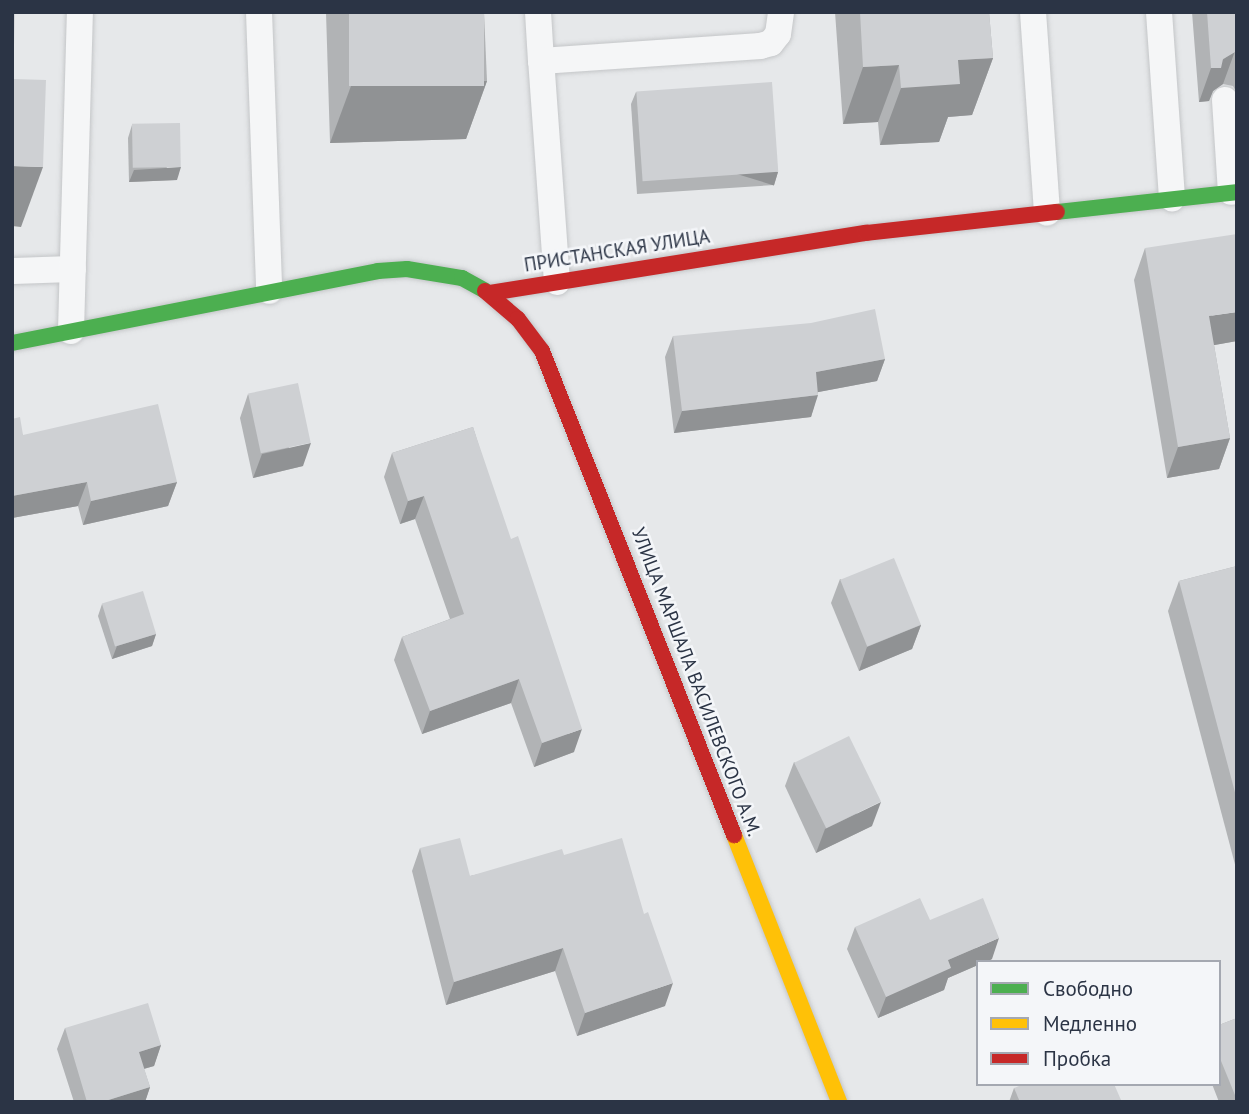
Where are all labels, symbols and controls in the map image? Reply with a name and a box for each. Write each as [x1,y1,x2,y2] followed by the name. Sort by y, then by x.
[522,225,712,277] street label: ПРИСТАНСКАЯ УЛИЦА
[626,523,766,841] street label: УЛИЦА МАРШАЛА ВАСИЛЕВСКОГО А.М.
[976,960,1221,1086] legend
[1043,975,1133,1002] text: Свободно
[1043,1010,1137,1037] text: Медленно
[1043,1045,1111,1072] text: Пробка

